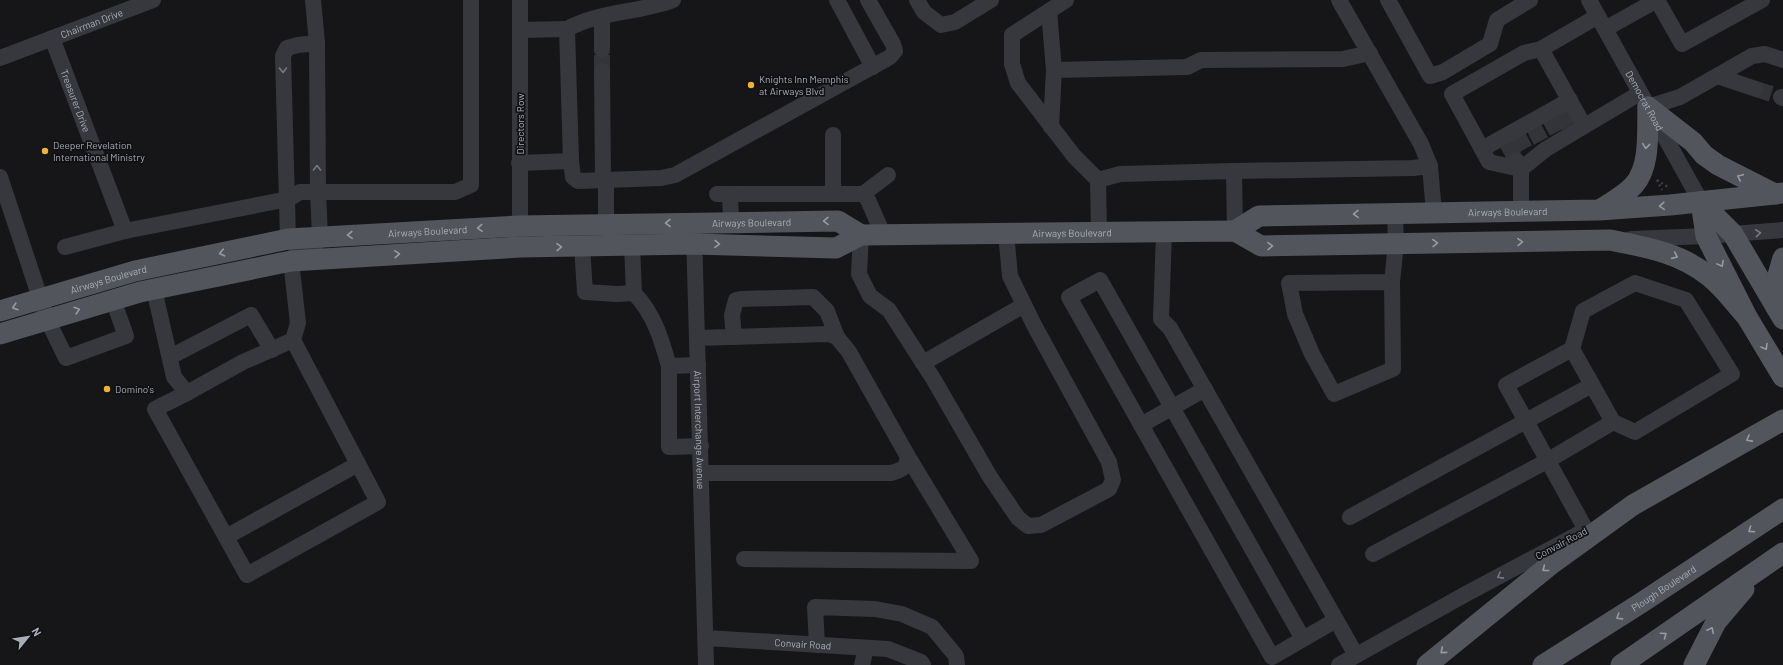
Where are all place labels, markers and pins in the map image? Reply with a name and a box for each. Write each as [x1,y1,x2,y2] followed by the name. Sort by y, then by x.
[759,73,849,97] place label: Knights Inn Memphis at Airways Blvd
[746,80,756,90] marker: Knights Inn Memphis at Airways Blvd
[53,139,145,163] place label: Deeper Revelation International Ministry
[40,146,50,156] marker: Deeper Revelation International Ministry
[115,383,154,395] place label: Domino's
[102,384,112,394] marker: Domino's

